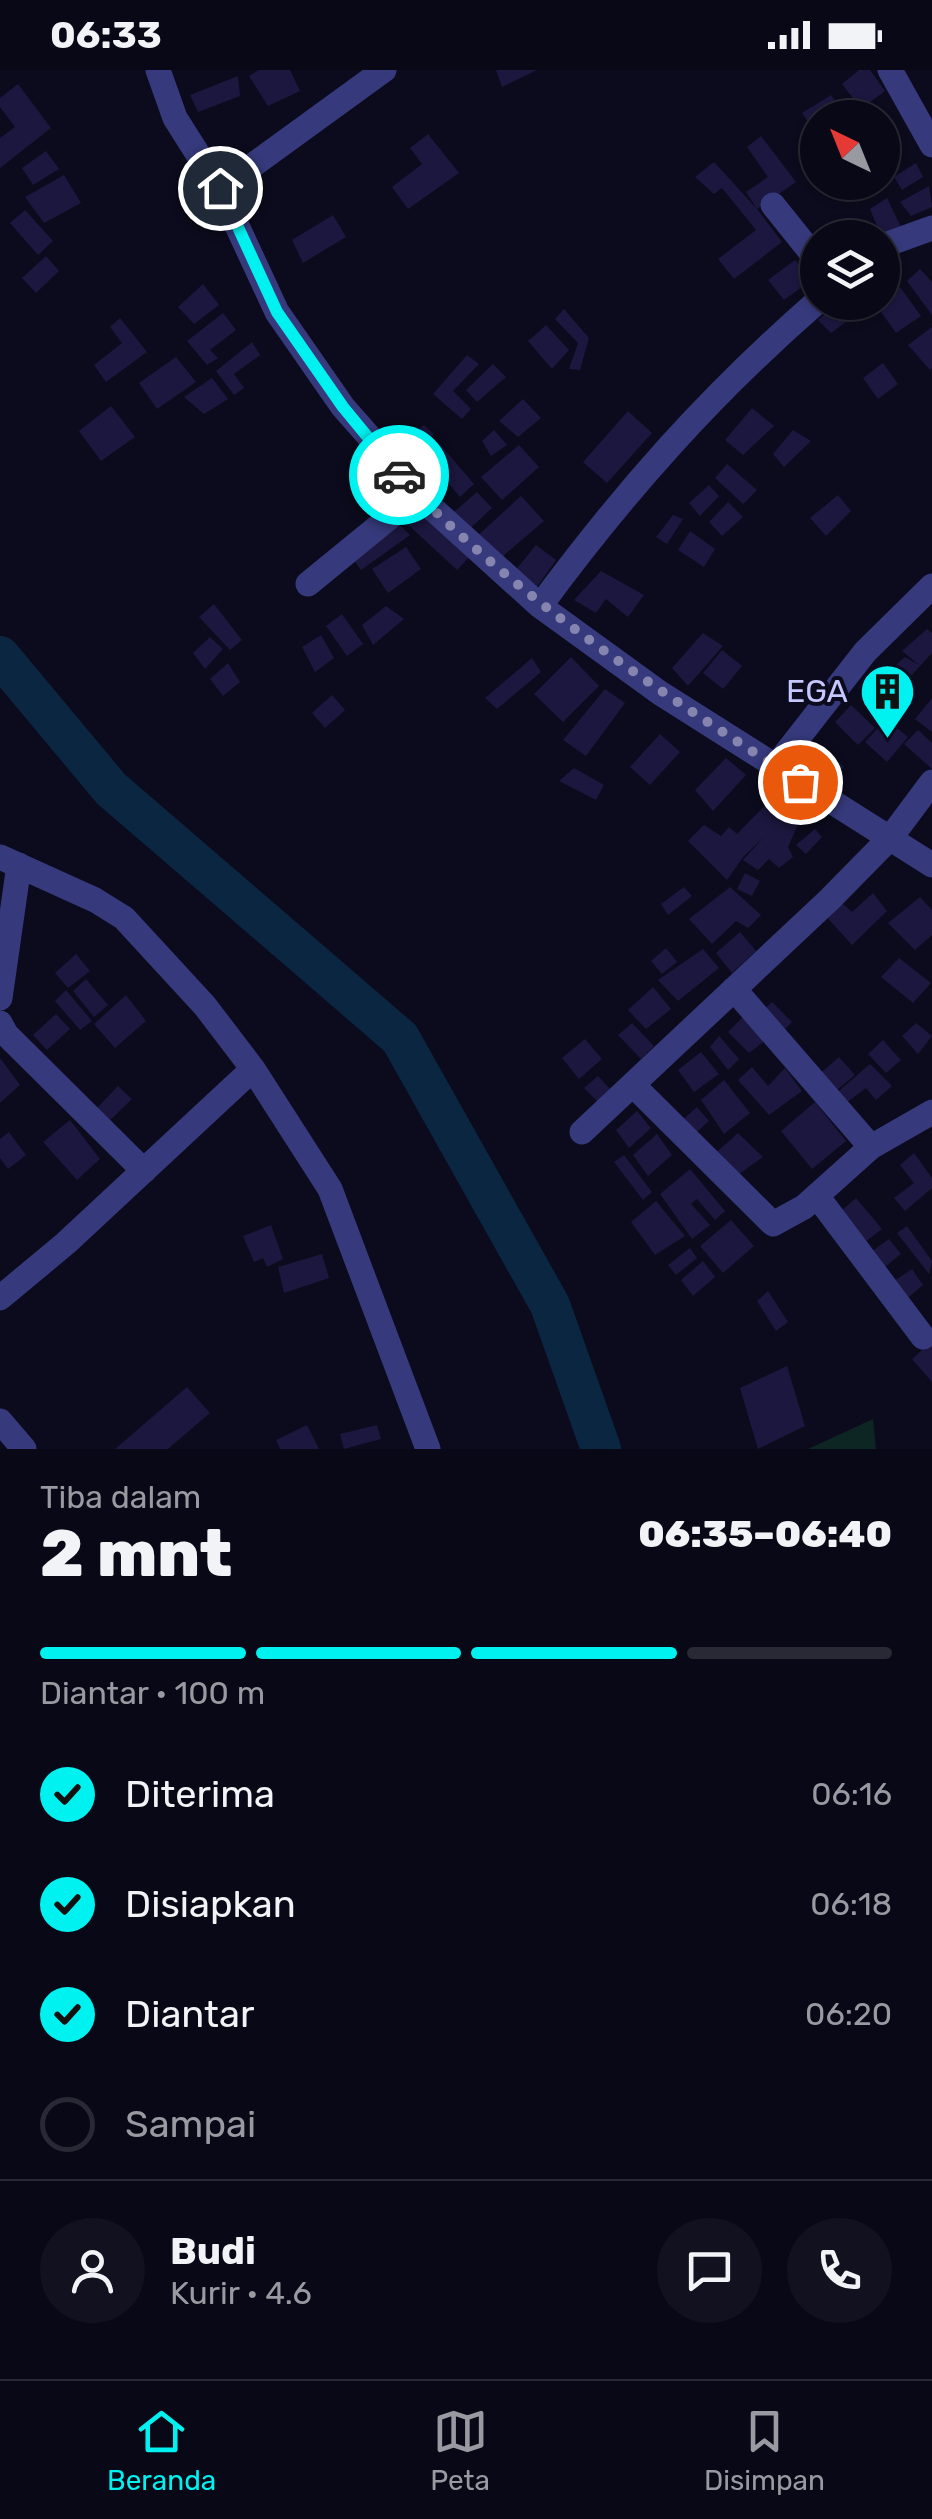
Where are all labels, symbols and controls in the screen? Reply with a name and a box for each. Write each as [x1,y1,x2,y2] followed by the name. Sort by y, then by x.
[50,12,162,58] text: 06:33
[800,100,900,200] north arrow
[800,100,900,320] map controls
[178,146,263,231] pin
[193,161,248,216] icon: home
[800,220,900,320] button: layers
[349,425,449,525] courier
[372,448,427,503] icon: car
[857,661,917,740] building icon: EGA
[786,672,848,710] place label: EGA
[758,740,843,825] pin
[773,755,828,810] icon: bag
[40,1478,201,1516] text: Tiba dalam
[638,1511,892,1557] text: 06:35–06:40
[40,1515,232,1592] text: 2 mnt
[40,1674,265,1712] text: Diantar · 100 m
[40,1767,95,1822] icon: check
[125,1771,275,1817] text: Diterima
[811,1775,892,1813] text: 06:16
[40,1877,95,1932] icon: check
[125,1881,296,1927] text: Disiapkan
[810,1885,892,1923] text: 06:18
[40,1987,95,2042] icon: check
[125,1991,254,2037] text: Diantar
[805,1995,892,2033] text: 06:20
[125,2101,256,2147] text: Sampai
[40,2218,145,2323] button: person
[657,2218,762,2323] button: chat
[787,2218,892,2323] button: phone
[170,2228,256,2274] text: Budi
[170,2274,312,2312] text: Kurir · 4.6
[107,2404,216,2497] tab: Beranda
[430,2404,490,2497] tab: Peta
[704,2404,825,2497] tab: Disimpan

